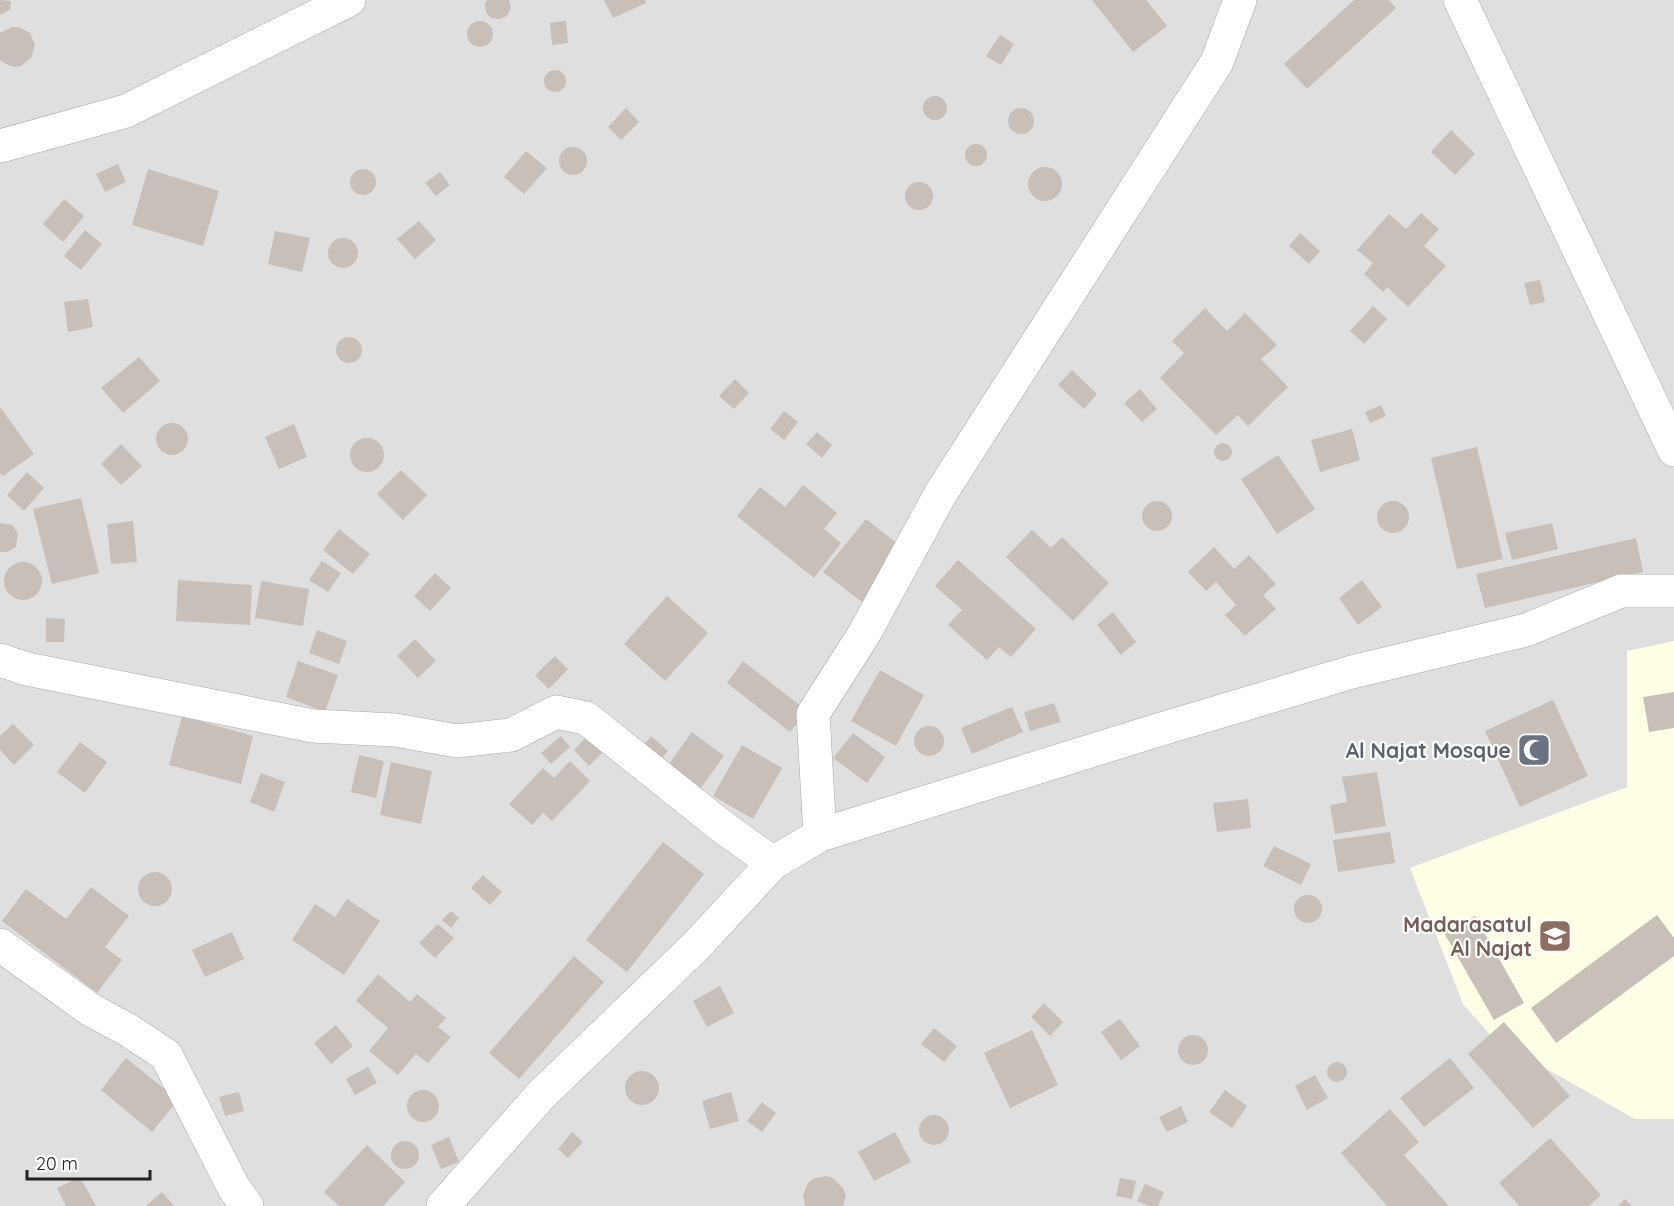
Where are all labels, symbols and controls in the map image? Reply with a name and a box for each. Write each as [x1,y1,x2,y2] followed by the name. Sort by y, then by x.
[1516,732,1552,768] mosque icon: Al Najat Mosque
[1346,737,1511,763] place label: Al Najat Mosque
[1403,911,1532,961] place label: Madarasatul Al Najat
[1537,918,1573,954] school or university icon: Madarasatul Al Najat
[27,1143,150,1181] scale bar
[36,1152,78,1175] text: 20 m

